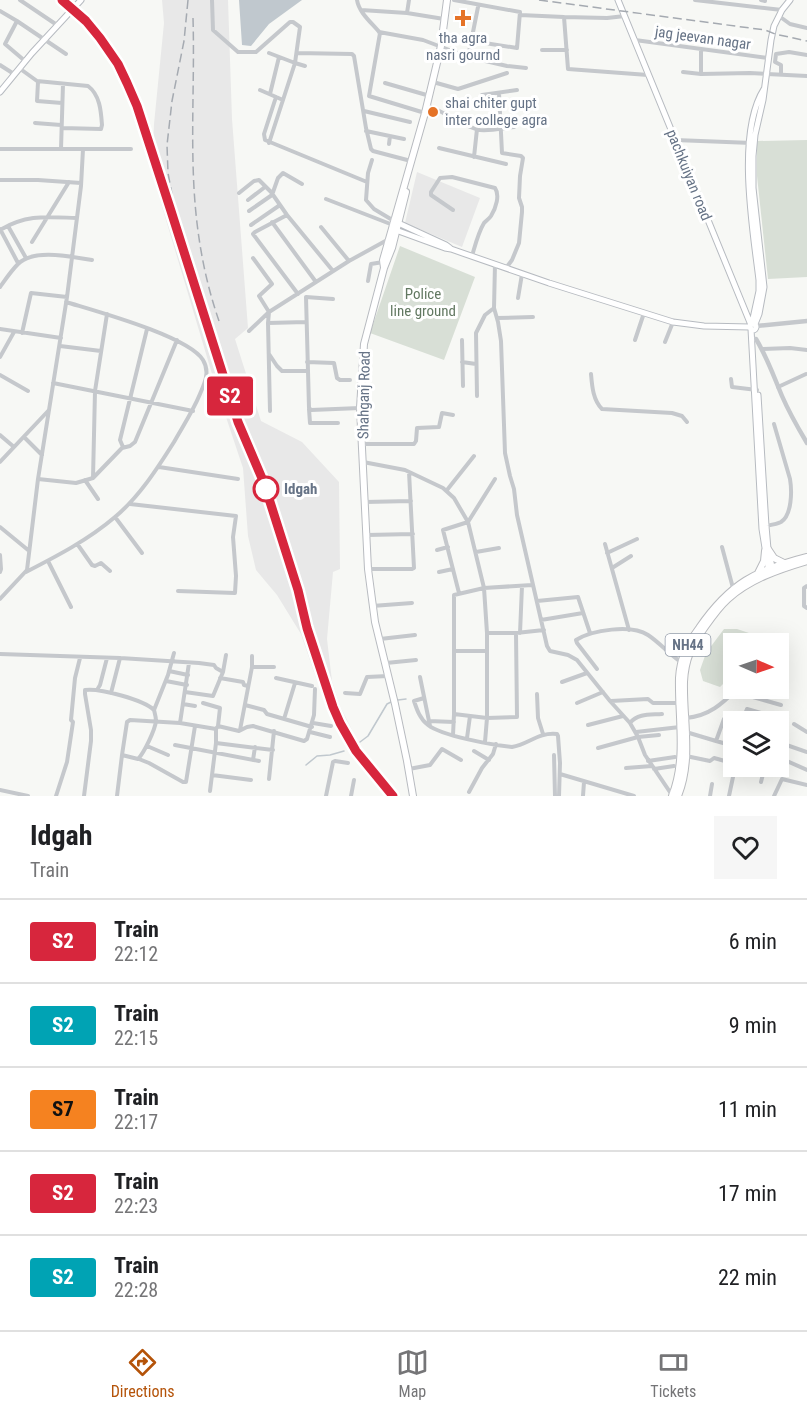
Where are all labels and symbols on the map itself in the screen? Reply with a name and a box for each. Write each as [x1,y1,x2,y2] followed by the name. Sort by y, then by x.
[454,9,472,27] marker: tha agra nasri gournd
[653,22,752,54] street label: jag jeevan nagar
[426,29,500,64] place label: tha agra nasri gournd
[445,94,547,129] place label: shai chiter gupt inter college agra
[426,105,440,119] marker: shai chiter gupt inter college agra
[663,127,715,223] street label: pachkuiyan road
[390,285,456,320] park label: Police line ground
[354,351,374,439] street label: Shahganj Road
[203,376,257,416] line badge: S2
[253,476,279,502] marker: Idgah
[284,480,318,498] place label: Idgah
[723,633,789,699] north arrow
[666,634,710,656] road number: NH44

